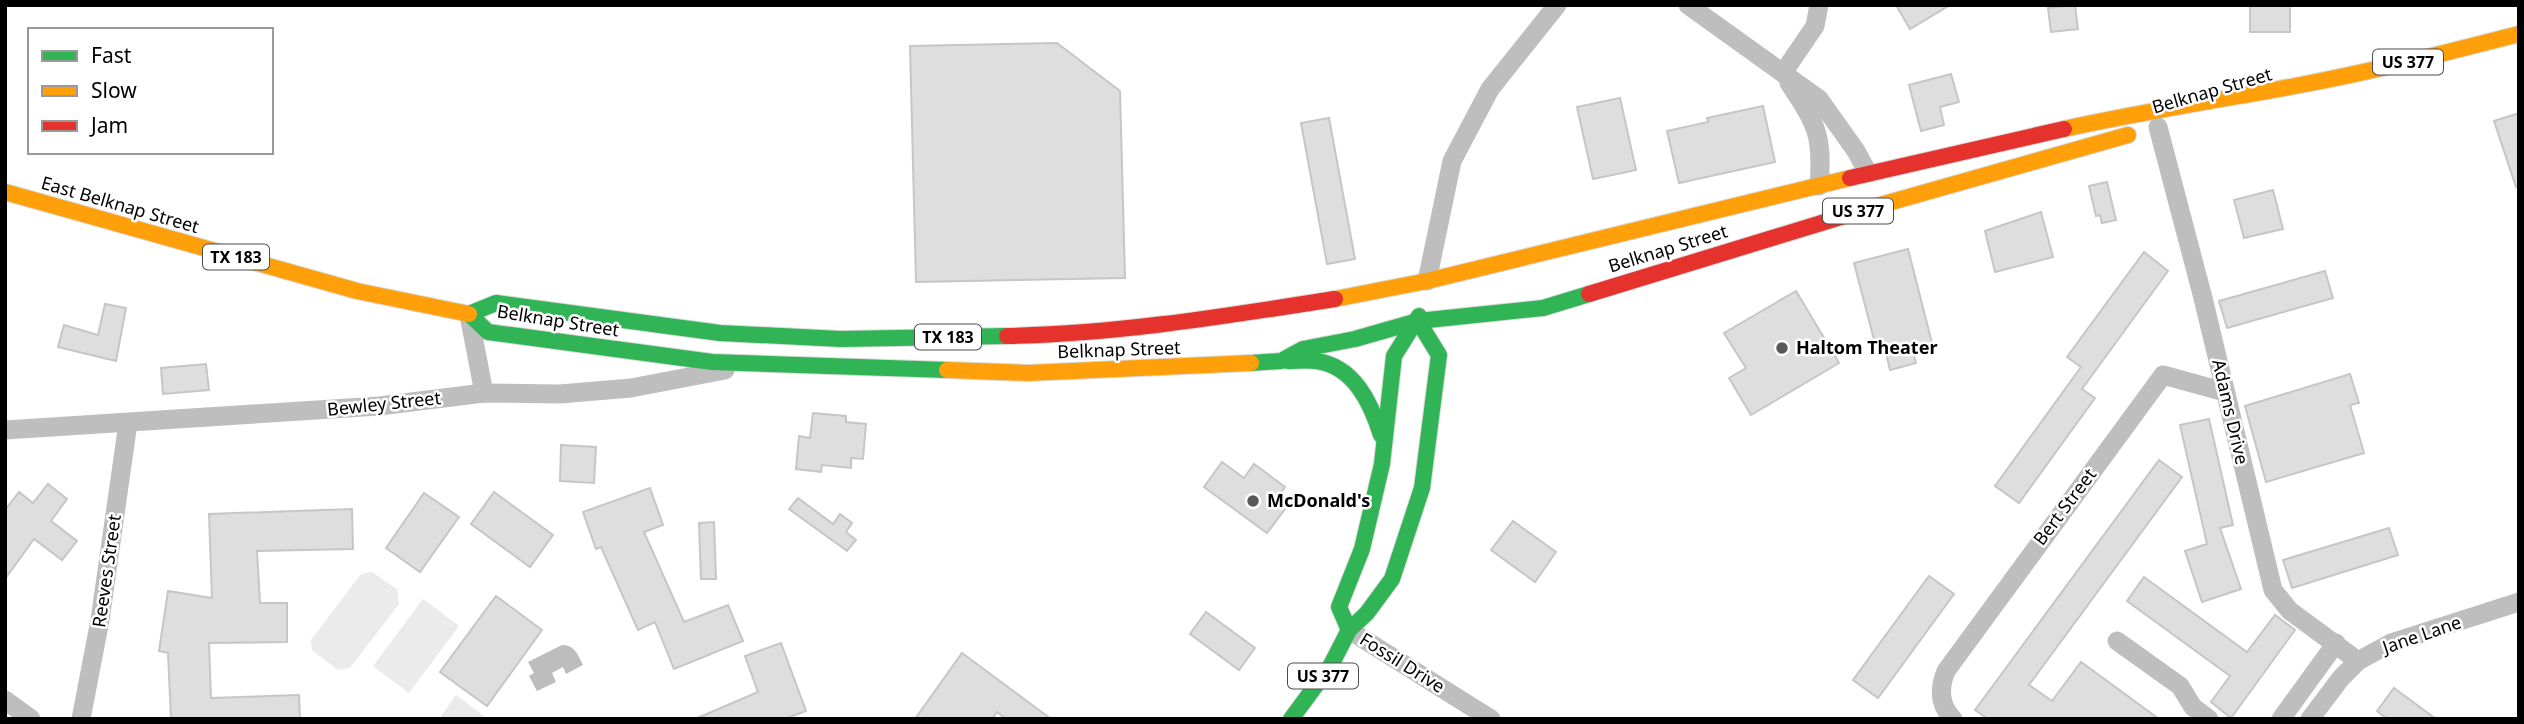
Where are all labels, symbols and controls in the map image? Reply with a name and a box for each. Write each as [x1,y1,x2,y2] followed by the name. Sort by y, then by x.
[28,28,273,154] legend
[91,41,132,69] text: Fast
[2373,50,2443,74] road number: US 377
[2149,61,2275,119] street label: Belknap Street
[91,76,137,104] text: Slow
[89,111,128,139] text: Jam
[39,170,203,238] street label: East Belknap Street
[1823,198,1893,224] road number: US 377
[1605,218,1731,278] street label: Belknap Street
[203,244,269,270] road number: TX 183
[495,299,621,342] street label: Belknap Street
[915,324,981,350] road number: TX 183
[1057,335,1182,363] street label: Belknap Street
[1796,335,1937,359] place label: Haltom Theater
[1774,340,1790,356] marker: Haltom Theater
[2207,357,2255,467] street label: Adams Drive
[326,385,442,421] street label: Bewley Street
[2027,463,2101,550] street label: Bert Street
[1267,488,1370,512] place label: McDonald's
[1245,493,1261,509] marker: McDonald's
[86,512,126,629] street label: Reeves Street
[2377,609,2464,659] street label: Jane Lane
[1355,627,1450,698] street label: Fossil Drive
[1288,664,1358,688] road number: US 377

